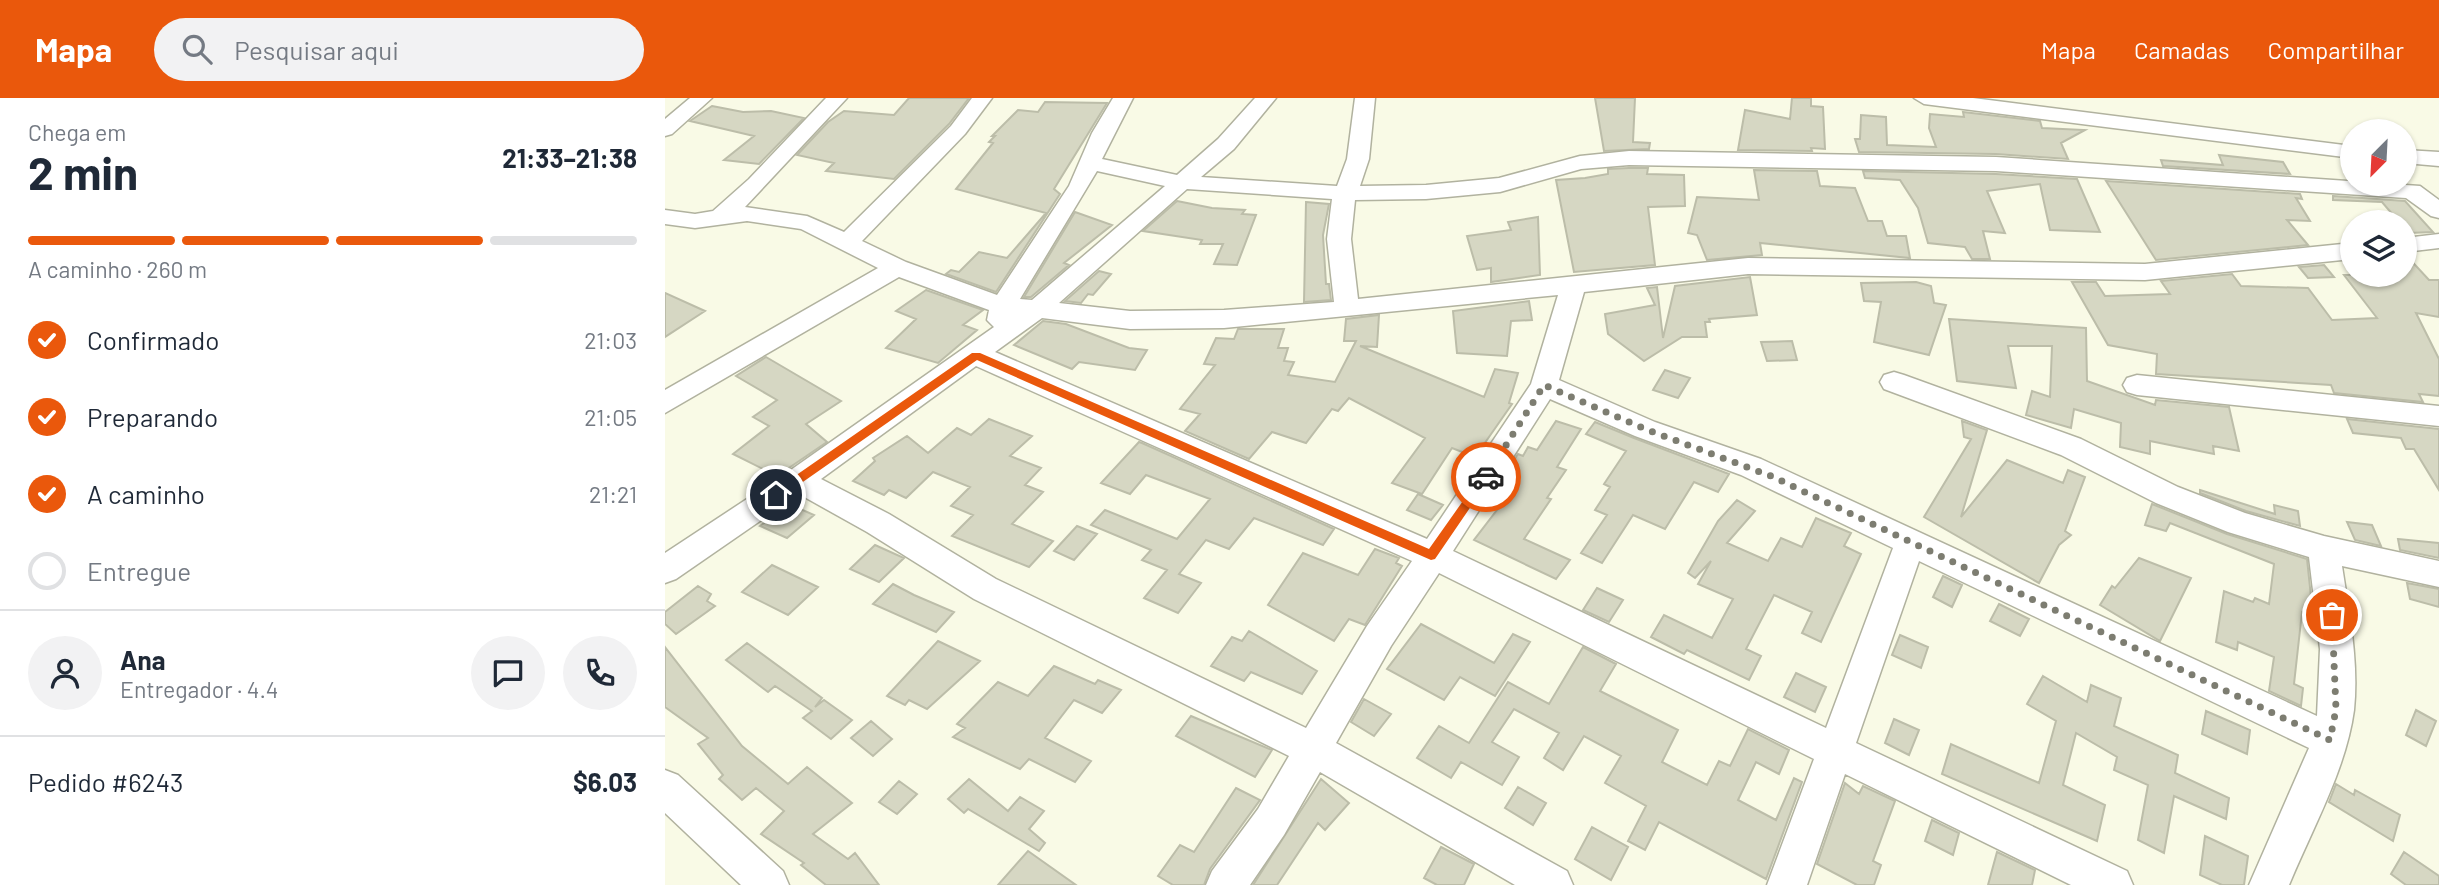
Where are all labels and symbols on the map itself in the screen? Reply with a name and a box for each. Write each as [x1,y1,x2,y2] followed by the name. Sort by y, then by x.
[2340,119,2417,196] north arrow
[1451,442,1521,512] courier
[746,465,806,525] pin
[2302,585,2362,645] pin

